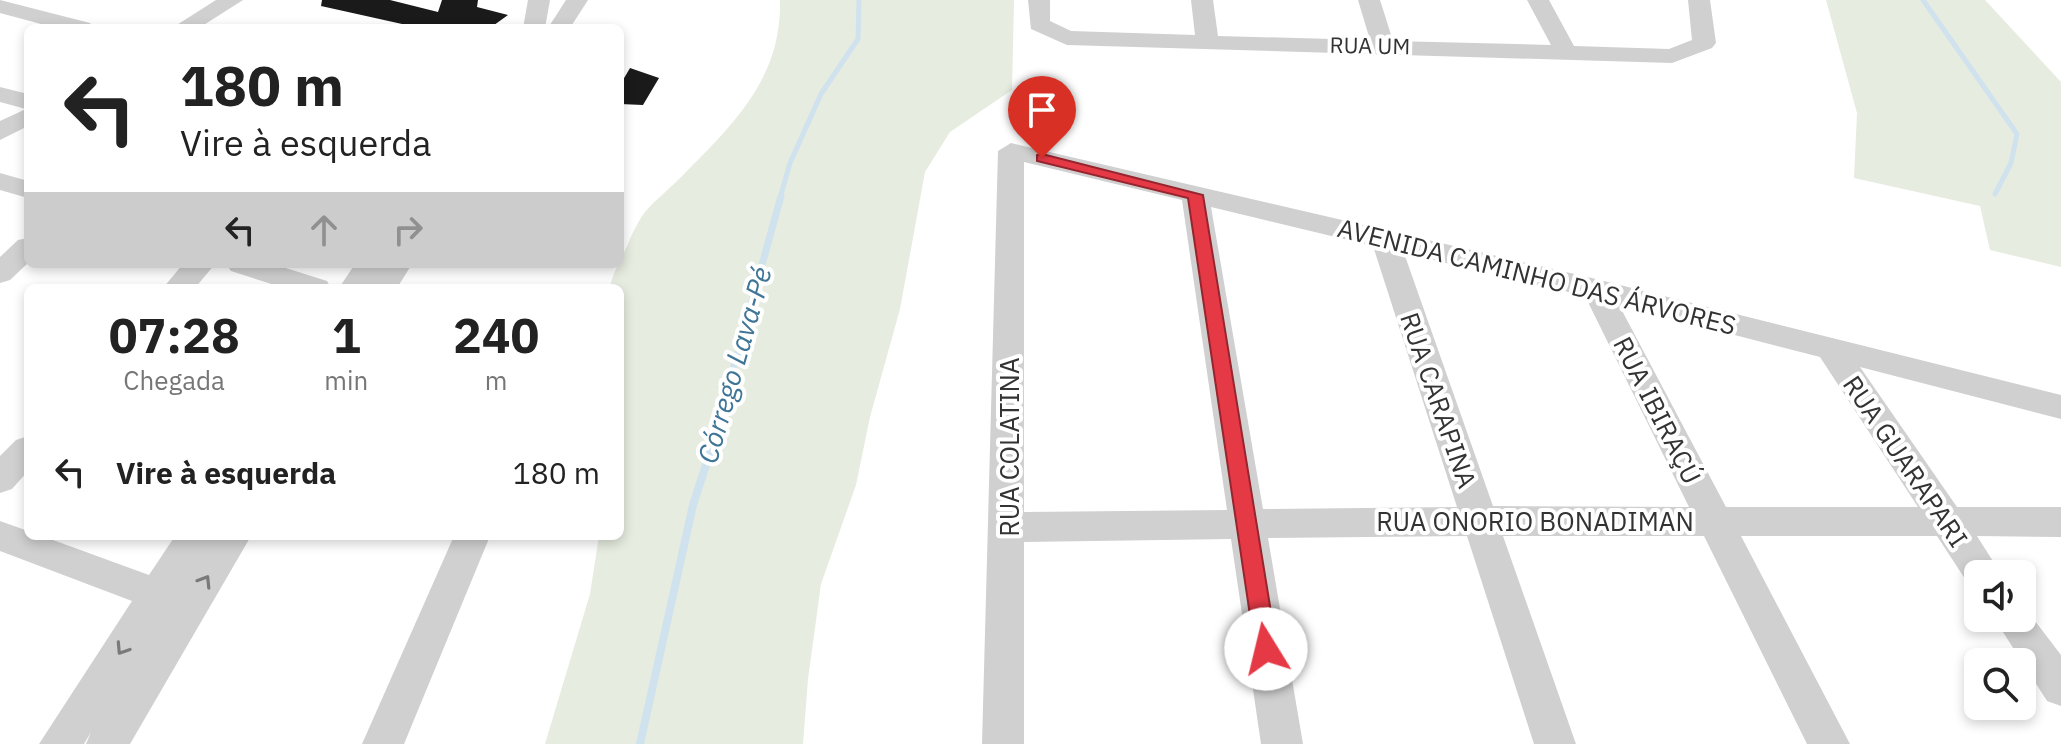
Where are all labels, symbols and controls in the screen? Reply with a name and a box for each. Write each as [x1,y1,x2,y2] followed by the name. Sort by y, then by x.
[1329,30,1411,60] street label: RUA UM
[180,49,344,121] text: 180 m
[48,56,152,160] icon: left
[1008,76,1076,158] pin
[1020,88,1064,132] icon: arrive
[180,119,431,166] text: Vire à esquerda
[218,208,262,252] icon: left
[302,208,346,252] icon: ahead
[386,208,430,252] icon: right
[1334,210,1740,342] street label: AVENIDA CAMINHO DAS ÁRVORES
[688,262,780,468] water label: Córrego Lava-Pé
[109,304,240,366] text: 07:28
[332,304,361,366] text: 1
[453,304,539,366] text: 240
[1393,308,1485,493] street label: RUA CARAPINA
[1606,331,1710,489] street label: RUA IBIRAÇÚ
[992,357,1026,537] street label: RUA COLATINA
[123,363,225,397] text: Chegada
[324,363,368,397] text: min
[485,363,507,397] text: m
[1836,369,1976,553] street label: RUA GUARAPARI
[48,450,92,494] icon: left
[116,453,336,492] text: Vire à esquerda
[513,453,600,492] text: 180 m
[1376,504,1694,538] street label: RUA ONORIO BONADIMAN
[1964,560,2036,720] map controls
[1964,560,2036,632] button: sound
[195,575,210,590] one-way arrow
[1224,607,1308,691] position arrow
[117,640,132,654] one-way arrow
[1964,648,2036,720] button: search

